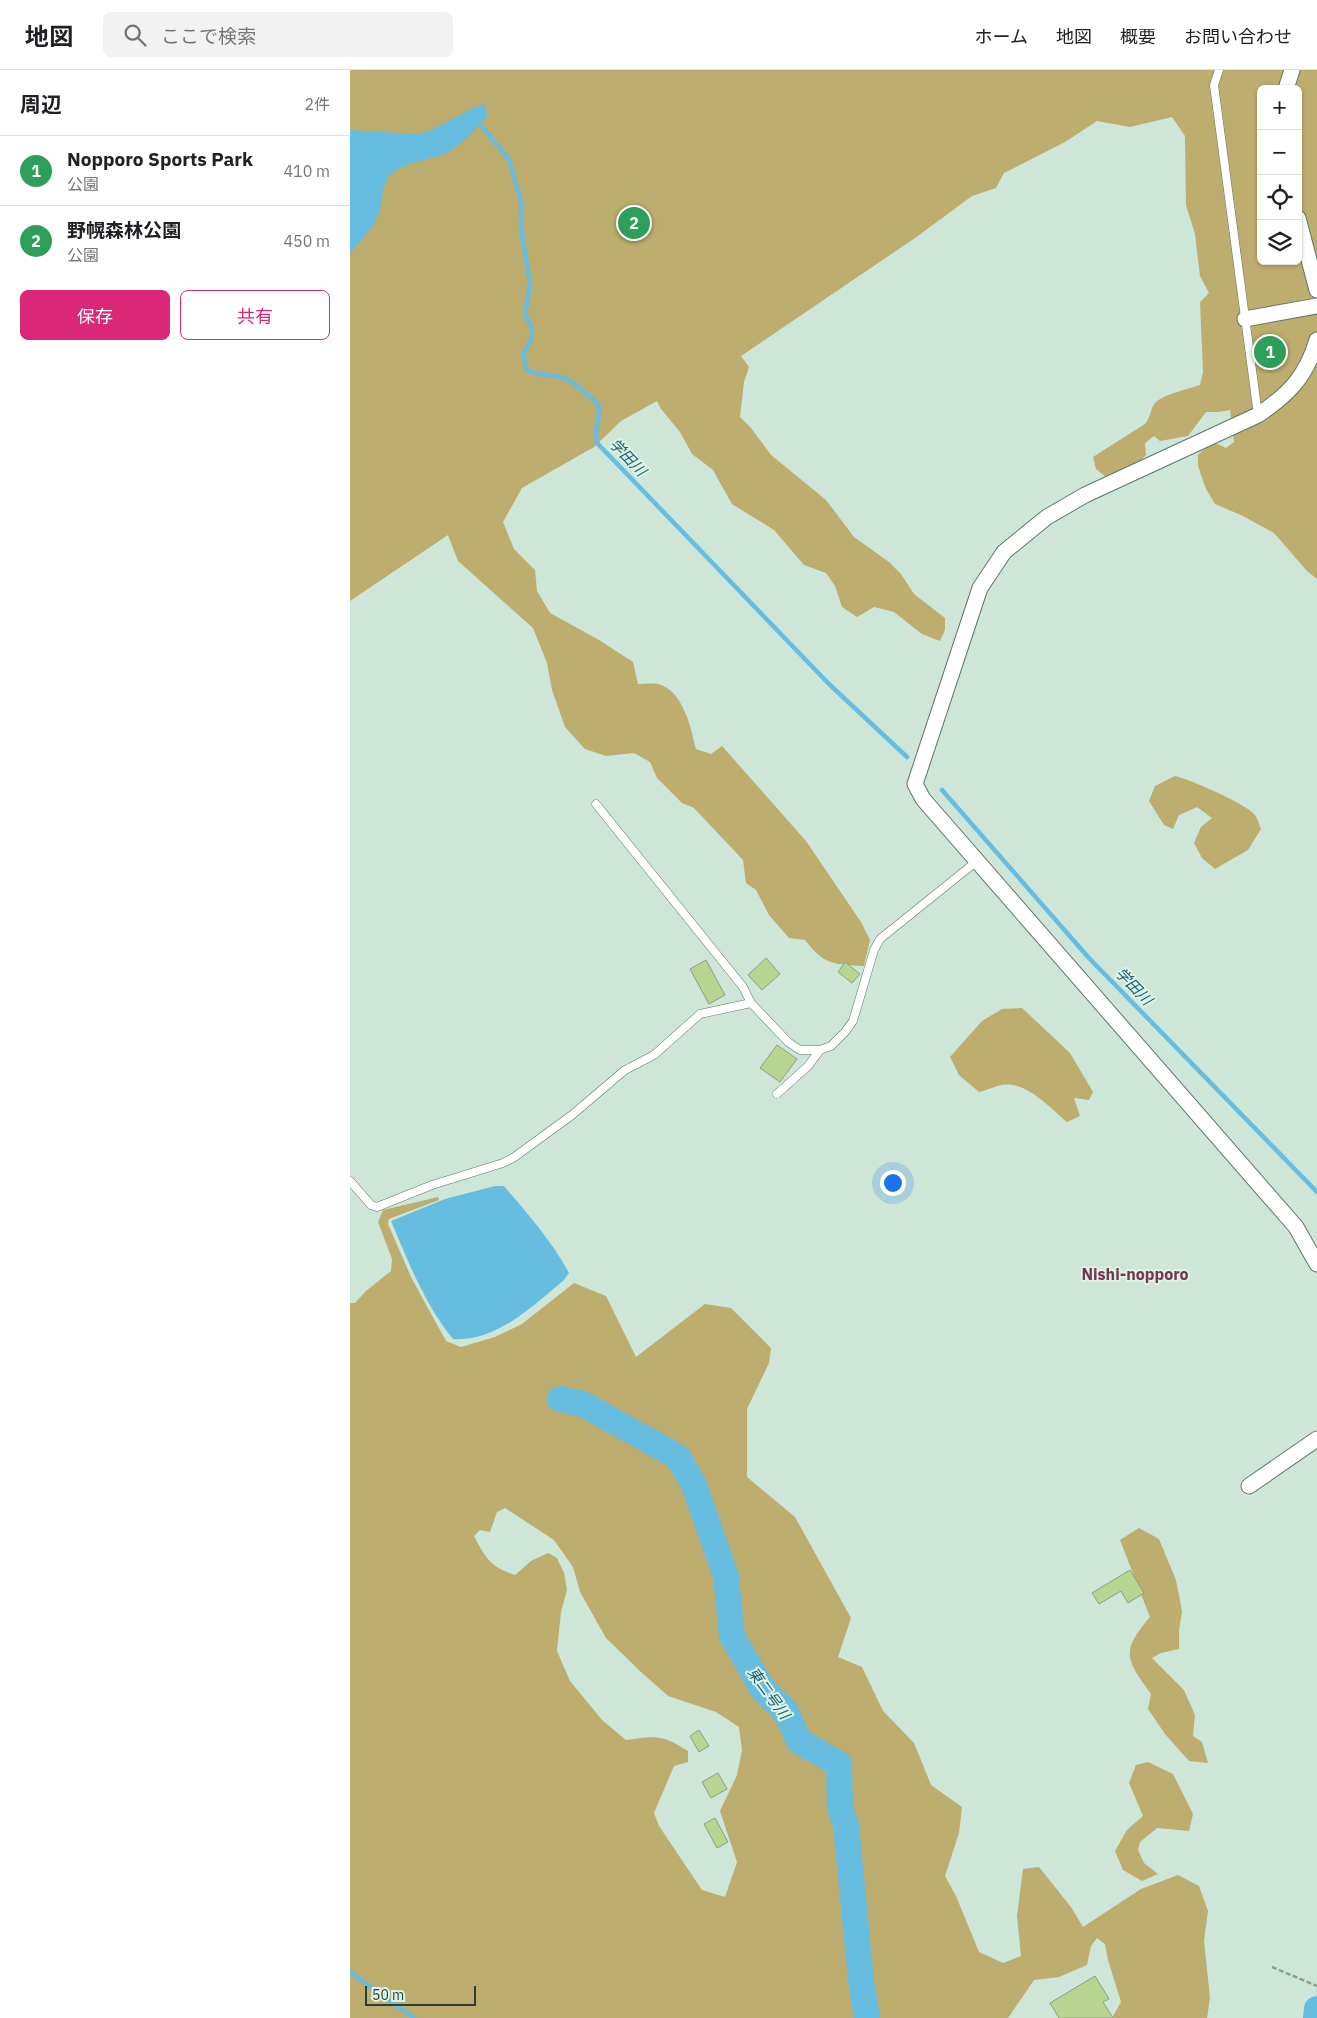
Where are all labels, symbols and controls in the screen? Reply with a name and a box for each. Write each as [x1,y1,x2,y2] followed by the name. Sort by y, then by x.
[103,12,453,57] search box
[25,20,73,52] text: 地図
[121,21,149,49] icon: search
[161,24,256,48] text: ここで検索
[975,25,1028,48] text: ホーム
[1056,25,1092,48] text: 地図
[1120,25,1156,48] text: 概要
[1184,25,1292,48] text: お問い合わせ
[1257,85,1302,265] map controls
[1257,85,1302,130] button: +
[20,90,62,118] text: 周辺
[304,94,330,114] text: 2件
[1257,130,1302,175] button: −
[67,147,253,171] text: Nopporo Sports Park
[31,161,41,181] text: 1
[283,161,330,181] text: 410 m
[67,174,99,194] text: 公園
[1257,175,1302,220] button: locate
[618,204,650,242] pin: 2
[67,218,181,242] text: 野幌森林公園
[1257,220,1302,265] button: layers
[31,231,41,251] text: 2
[283,231,330,251] text: 450 m
[67,245,99,265] text: 公園
[20,290,170,340] button: 保存
[180,290,330,340] button: 共有
[1254,333,1286,371] pin: 1
[606,434,652,481] water label: 学田川
[1112,963,1158,1010] water label: 学田川
[880,1170,906,1196] your location
[1081,1264,1189,1284] district label: Nishi-nopporo
[744,1663,795,1724] water label: 東二号川
[365,1983,476,2006] scale bar
[372,1986,404,2004] text: 50 m

